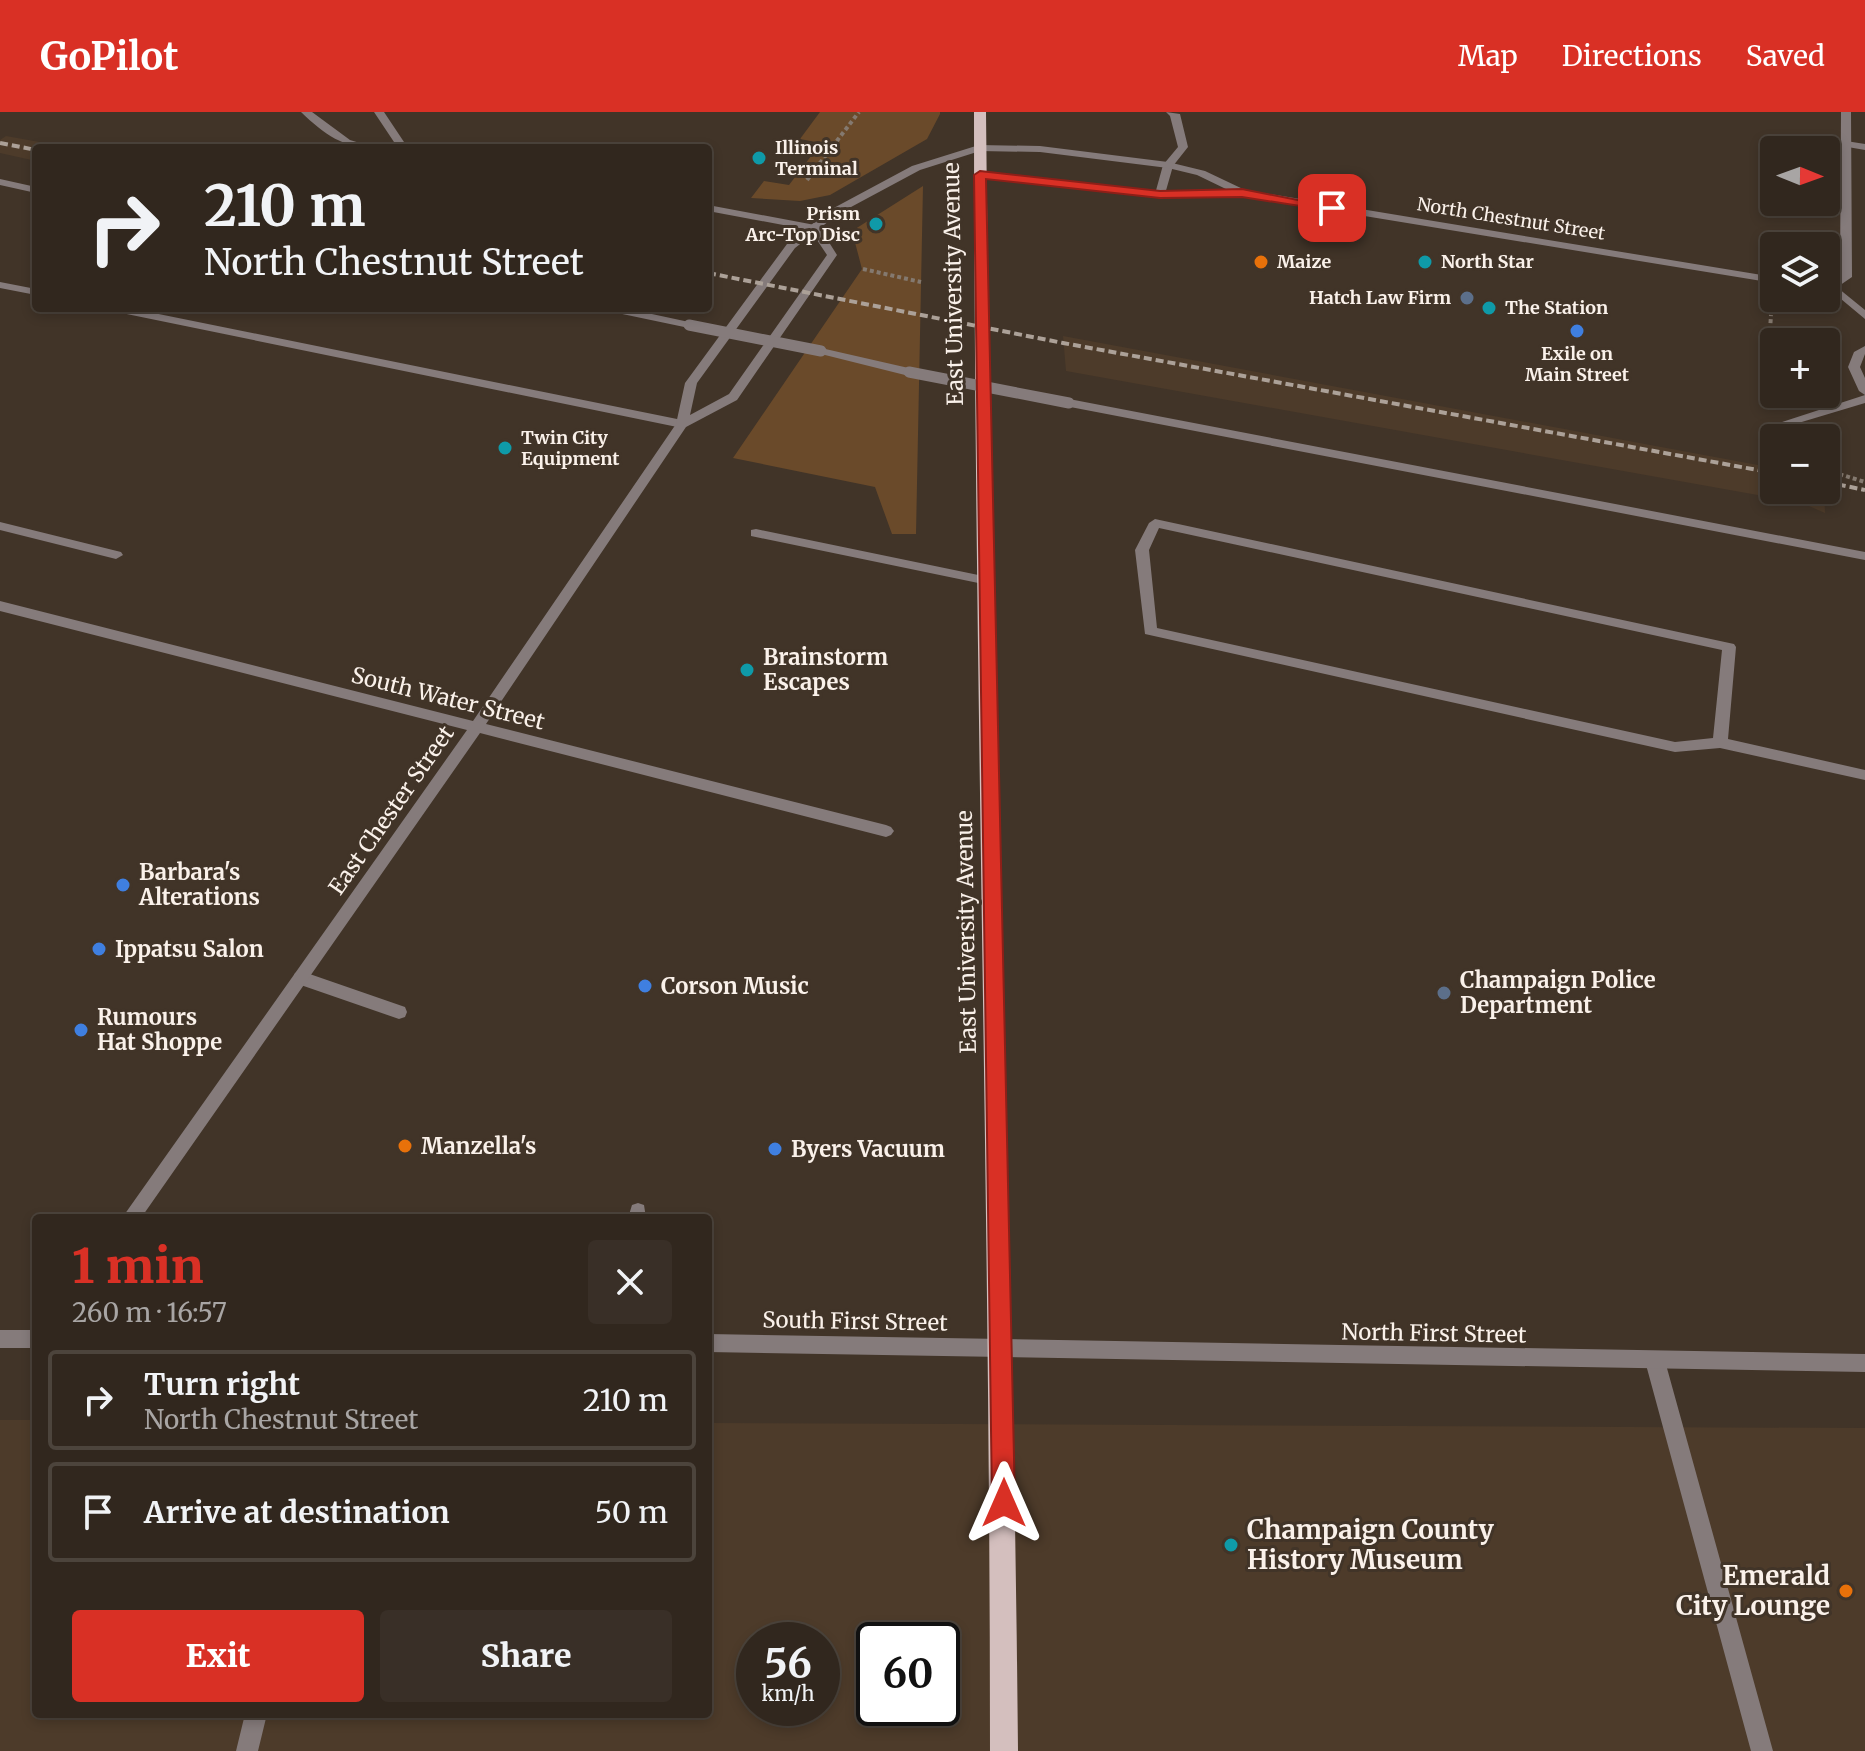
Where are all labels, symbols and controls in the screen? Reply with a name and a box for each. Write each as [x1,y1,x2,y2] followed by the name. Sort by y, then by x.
[40,33,179,80] text: GoPilot
[1458,38,1518,74] text: Map
[1562,38,1702,74] text: Directions
[1746,38,1825,74] text: Saved
[775,136,858,180] place label: Illinois Terminal
[1760,136,1840,216] north arrow
[1760,136,1840,504] map controls
[750,149,768,167] marker: Illinois Terminal
[937,162,969,406] street label: East University Avenue
[204,171,366,241] text: 210 m
[1298,174,1366,242] pin
[72,176,176,280] icon: right
[1310,186,1354,230] icon: arrive
[1415,192,1607,245] street label: North Chestnut Street
[745,202,860,246] place label: Prism Arc-Top Disc
[867,215,885,233] marker: Prism Arc-Top Disc
[1760,232,1840,312] button: layers
[204,240,584,285] text: North Chestnut Street
[1277,250,1331,273] place label: Maize
[1441,250,1534,273] place label: North Star
[1252,253,1270,271] marker: Maize
[1416,253,1434,271] marker: North Star
[1309,286,1451,309] place label: Hatch Law Firm
[1458,289,1476,307] marker: Hatch Law Firm
[1505,296,1608,319] place label: The Station
[1480,299,1498,317] marker: The Station
[1568,322,1586,340] marker: Exile on Main Street
[1760,328,1840,408] button: +
[1525,342,1630,386] place label: Exile on Main Street
[1760,424,1840,504] button: −
[521,426,620,470] place label: Twin City Equipment
[496,439,514,457] marker: Twin City Equipment
[763,643,888,696] place label: Brainstorm Escapes
[348,660,548,736] street label: South Water Street
[738,661,756,679] marker: Brainstorm Escapes
[322,720,460,900] street label: East Chester Street
[950,810,982,1054] street label: East University Avenue
[138,858,260,911] place label: Barbara's Alterations
[114,876,132,894] marker: Barbara's Alterations
[115,935,264,963] place label: Ippatsu Salon
[90,940,108,958] marker: Ippatsu Salon
[1460,966,1656,1019] place label: Champaign Police Department
[661,972,809,1000] place label: Corson Music
[636,977,654,995] marker: Corson Music
[1435,984,1453,1002] marker: Champaign Police Department
[97,1003,222,1056] place label: Rumours Hat Shoppe
[72,1021,90,1039] marker: Rumours Hat Shoppe
[421,1132,536,1160] place label: Manzella's
[791,1135,945,1163] place label: Byers Vacuum
[396,1137,414,1155] marker: Manzella's
[766,1140,784,1158] marker: Byers Vacuum
[72,1236,204,1296] text: 1 min
[588,1240,672,1324] button: close
[72,1296,227,1329] text: 260 m · 16:57
[762,1305,948,1337] street label: South First Street
[1341,1317,1527,1349] street label: North First Street
[144,1365,300,1403] text: Turn right
[76,1378,120,1422] icon: right
[583,1381,668,1419] text: 210 m
[144,1403,418,1436] text: North Chestnut Street
[962,1461,1046,1545] position arrow
[76,1490,120,1534] icon: arrive
[144,1493,450,1531] text: Arrive at destination
[595,1493,668,1531] text: 50 m
[1247,1513,1494,1576] place label: Champaign County History Museum
[1222,1536,1240,1554] marker: Champaign County History Museum
[1676,1559,1830,1622] place label: Emerald City Lounge
[1837,1582,1855,1600] marker: Emerald City Lounge
[72,1610,364,1702] button: Exit
[380,1610,672,1702] button: Share
[856,1622,960,1726] speed limit sign: 60
[764,1639,812,1689] text: 56
[762,1681,814,1706] text: km/h

